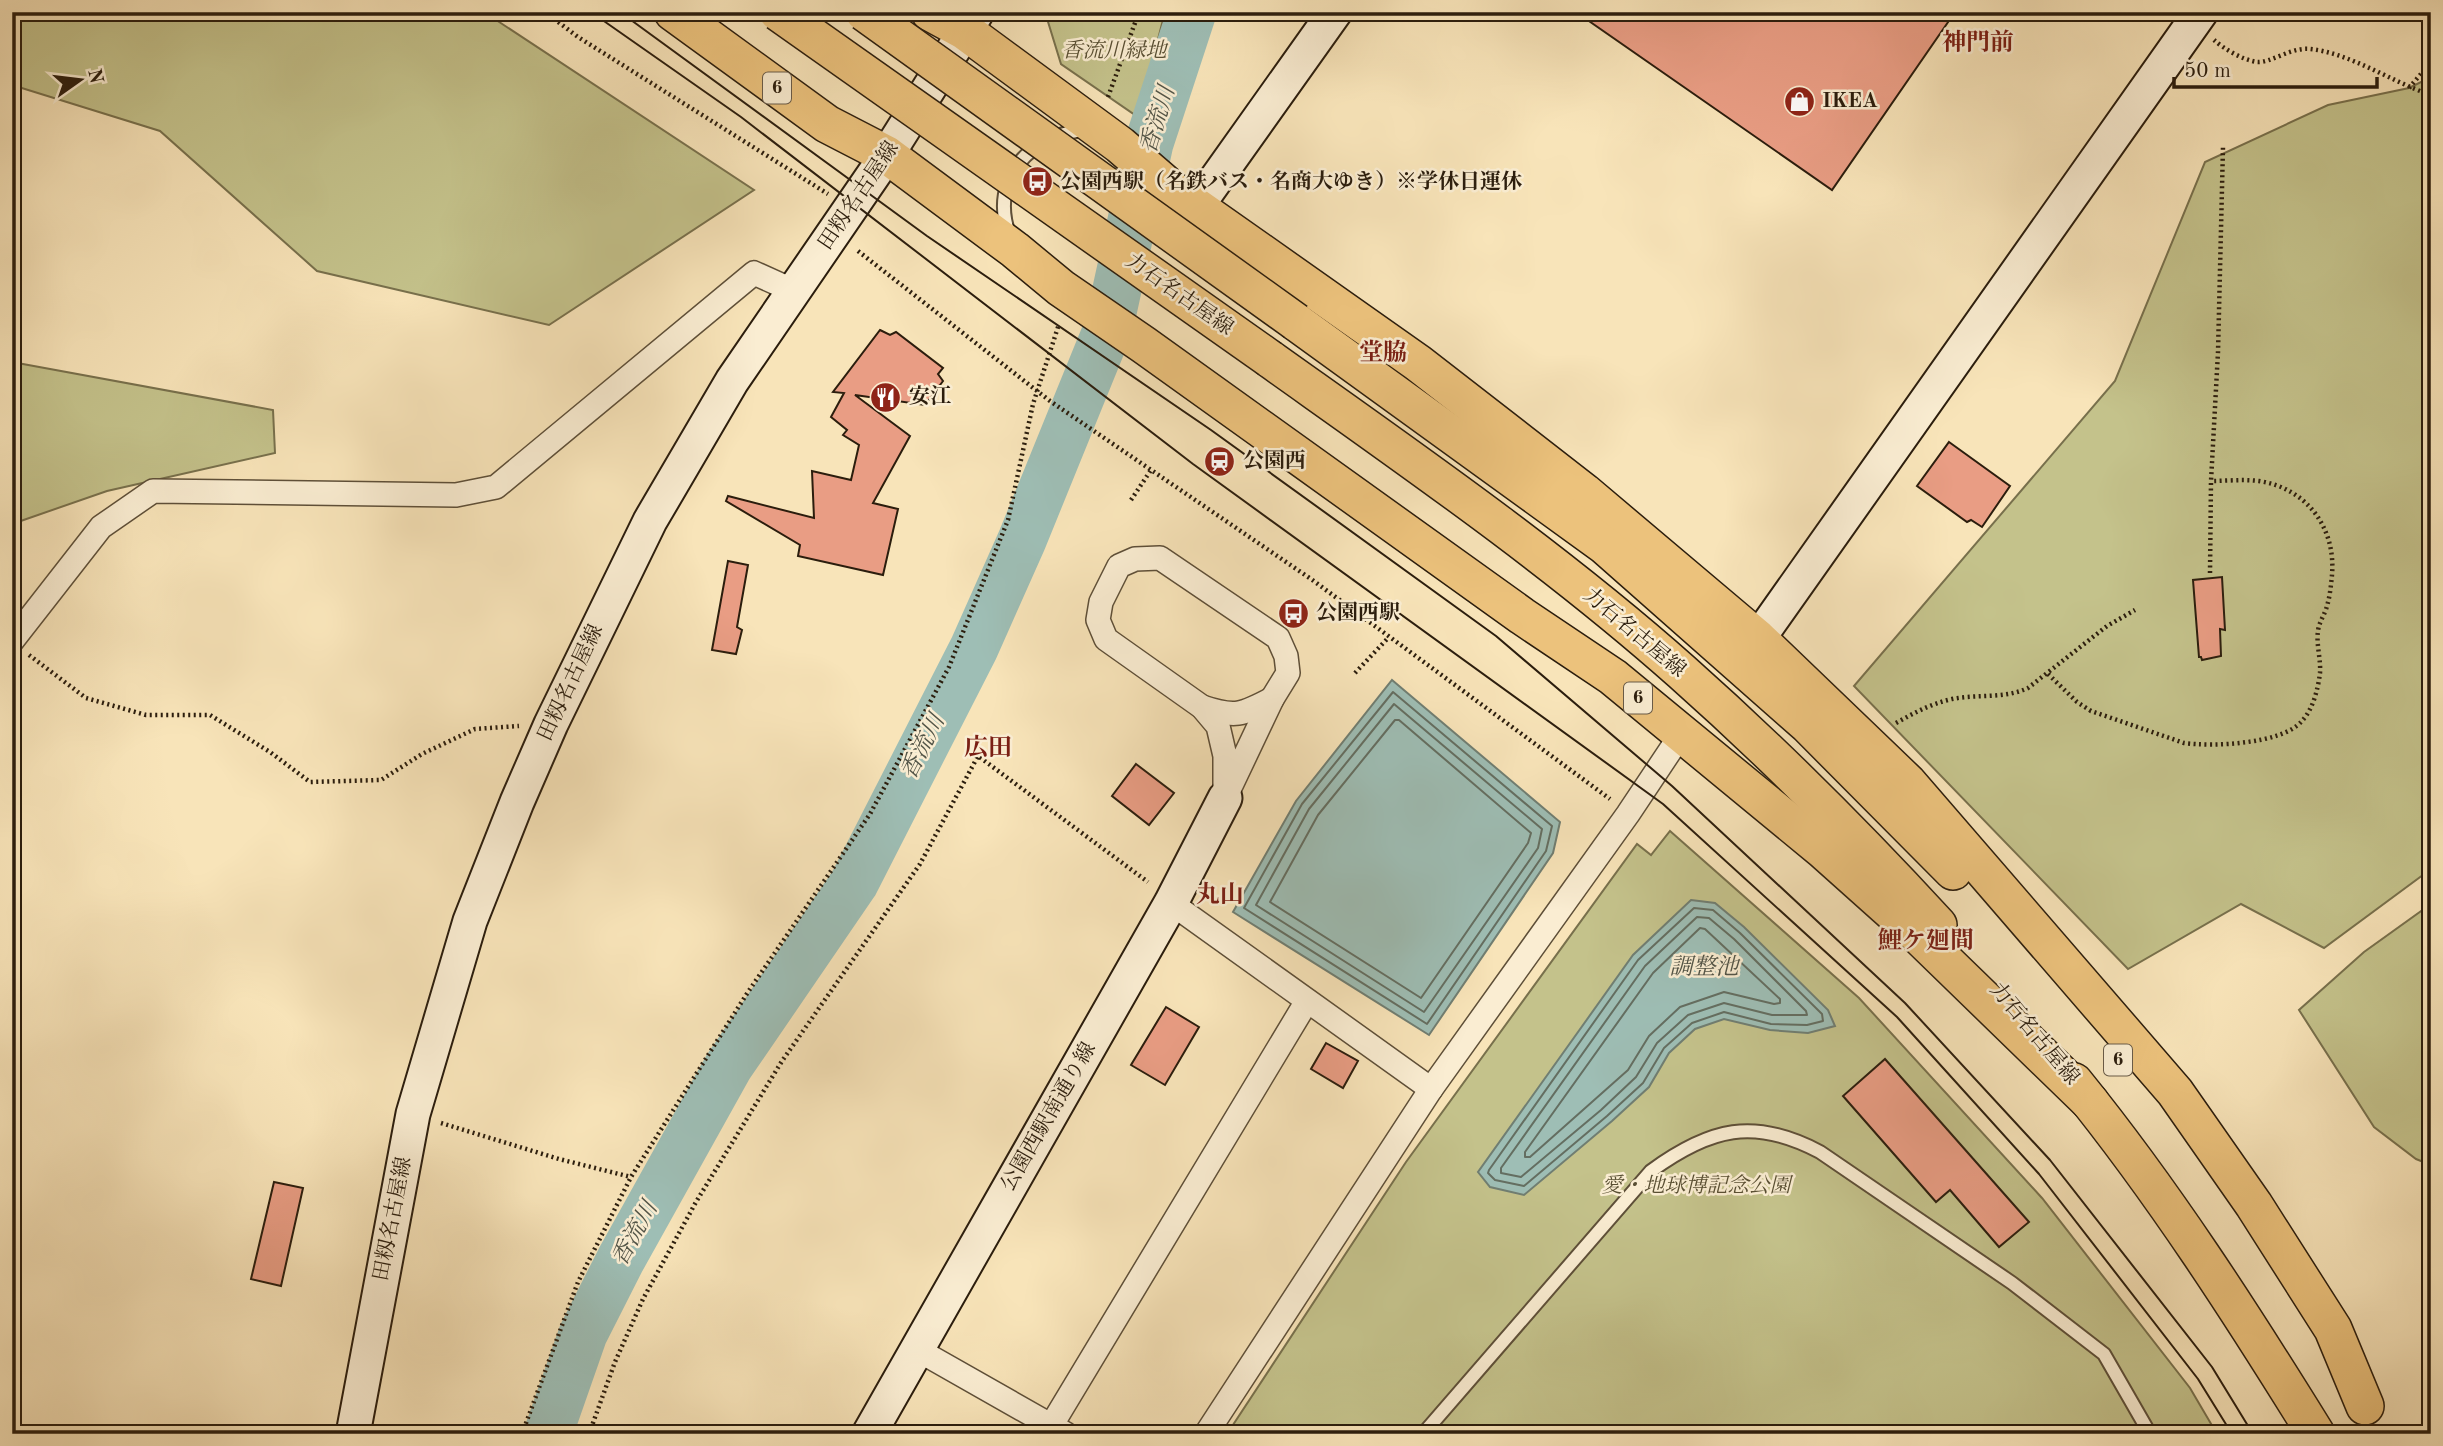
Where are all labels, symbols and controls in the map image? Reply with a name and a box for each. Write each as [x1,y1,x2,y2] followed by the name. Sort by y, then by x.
[1942,29,2014,56] district label: 神門前
[1062,39,1168,62] park label: 香流川緑地
[46,46,116,116] north arrow
[2174,46,2376,90] scale bar
[2184,61,2231,82] text: 50 m
[83,67,105,86] text: N
[763,72,791,104] road number: 6
[1135,80,1180,156] water label: 香流川
[1782,84,1816,118] shop icon: IKEA
[1822,91,1878,112] place label: IKEA
[813,137,903,254] street label: 田籾名古屋線
[1020,165,1054,199] bus stop icon: 公園西駅（名鉄バス・名商大ゆき）※学休日運休
[1060,170,1522,193] place label: 公園西駅（名鉄バス・名商大ゆき）※学休日運休
[1121,249,1238,340] street label: 力石名古屋線
[1359,339,1407,366] district label: 堂脇
[869,380,903,414] restaurant icon: 安江
[909,384,951,408] place label: 安江
[1203,444,1237,478] station icon: 公園西
[1243,449,1306,472] place label: 公園西
[1579,583,1690,682] street label: 力石名古屋線
[1276,596,1310,630] bus stop icon: 公園西駅
[1316,601,1400,624] place label: 公園西駅
[533,621,607,745] street label: 田籾名古屋線
[1624,682,1652,713] road number: 6
[895,707,950,783] water label: 香流川
[964,734,1012,761] district label: 広田
[1196,881,1244,908] district label: 丸山
[1878,927,1974,954] district label: 鯉ケ廻間
[1670,954,1742,979] water label: 調整池
[1985,978,2084,1089] street label: 力石名古屋線
[996,1038,1100,1195] street label: 公園西駅南通り線
[2104,1044,2132,1076] road number: 6
[369,1155,415,1283] street label: 田籾名古屋線
[1602,1174,1793,1197] park label: 愛・地球博記念公園
[606,1195,663,1270] water label: 香流川

